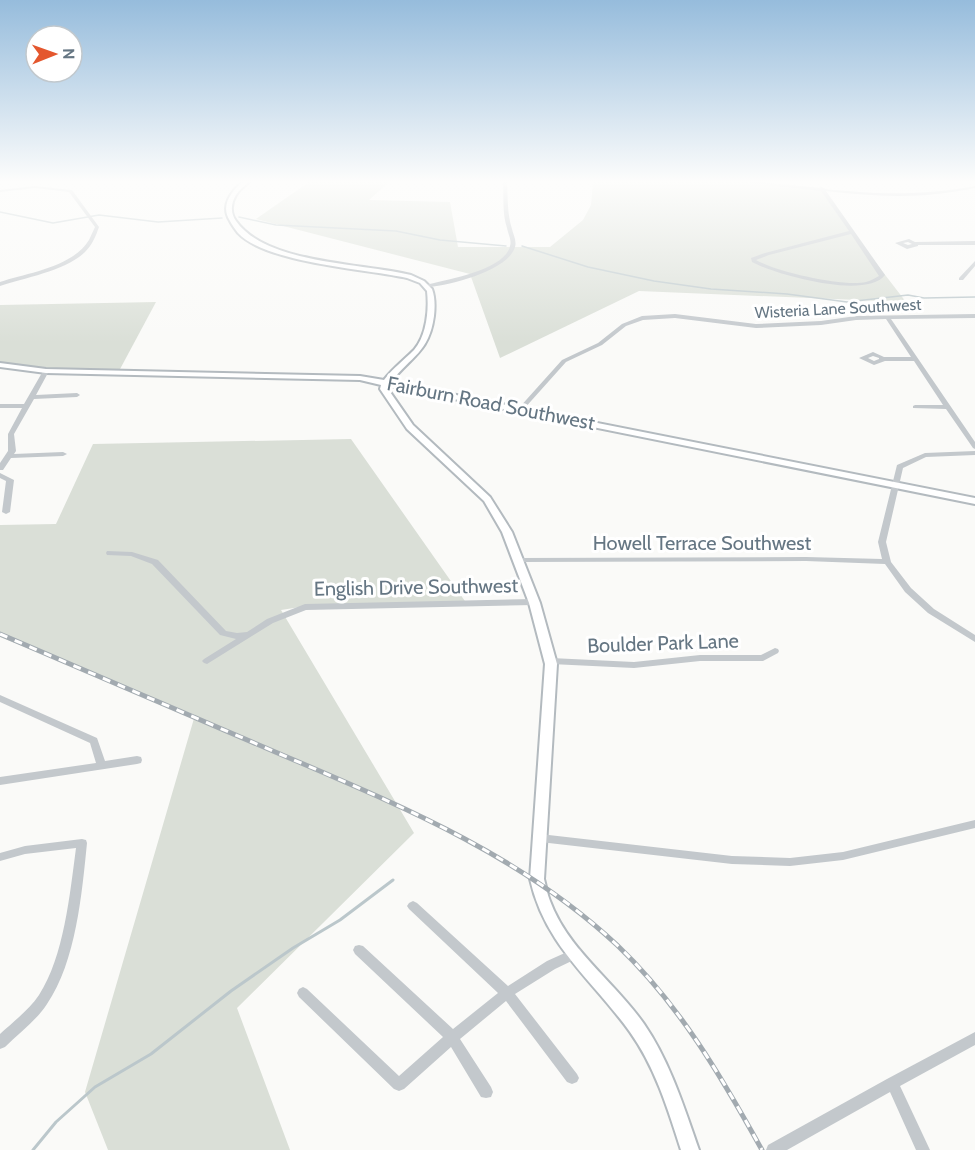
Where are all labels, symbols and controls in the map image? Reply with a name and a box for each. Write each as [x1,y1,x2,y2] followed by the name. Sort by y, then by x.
[24,24,84,84] north arrow
[59,48,78,60] text: N
[754,295,922,322] street label: Wisteria Lane Southwest
[385,371,597,435] street label: Fairburn Road Southwest
[593,531,812,555] street label: Howell Terrace Southwest
[314,573,519,601] street label: English Drive Southwest
[587,628,739,658] street label: Boulder Park Lane

